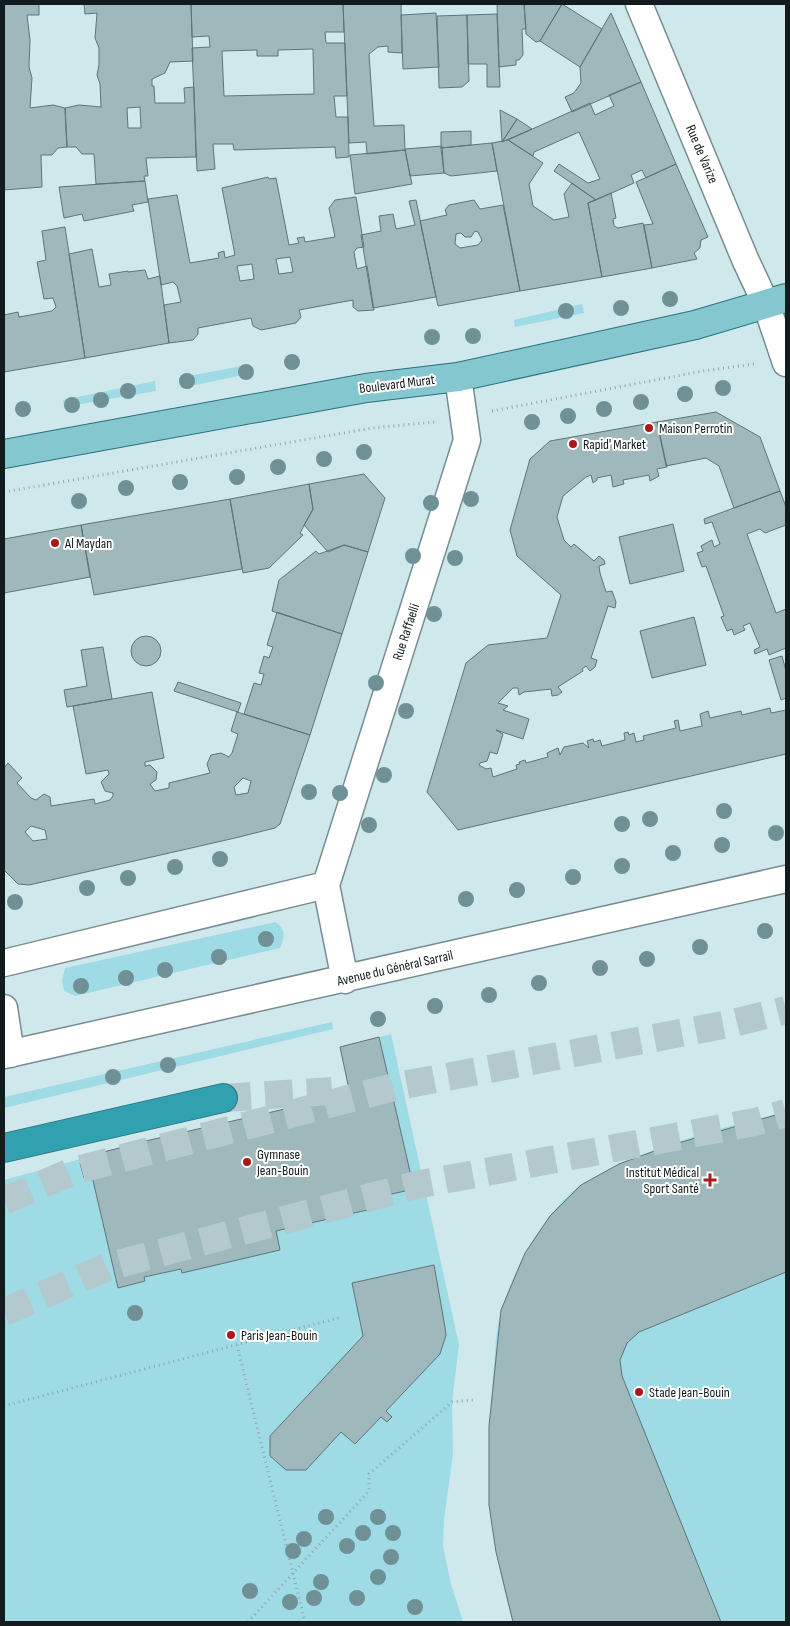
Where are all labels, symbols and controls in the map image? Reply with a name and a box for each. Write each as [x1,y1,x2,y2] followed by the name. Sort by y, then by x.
[682,122,722,186] street label: Rue de Varize
[358,371,436,397] street label: Boulevard Murat
[659,420,732,437] place label: Maison Perrotin
[643,422,655,434] marker: Maison Perrotin
[583,436,646,453] place label: Rapid' Market
[567,438,579,450] marker: Rapid' Market
[64,535,112,552] place label: Al Maydan
[49,537,61,549] marker: Al Maydan
[389,601,423,663] street label: Rue Raffaelli
[334,946,455,990] street label: Avenue du Général Sarrail
[256,1146,309,1179] place label: Gymnase Jean-Bouin
[241,1156,253,1168] marker: Gymnase Jean-Bouin
[626,1164,699,1197] place label: Institut Médical Sport Santé
[703,1173,717,1187] marker: Institut Médical Sport Santé
[241,1327,318,1344] place label: Paris Jean-Bouin
[225,1329,237,1341] marker: Paris Jean-Bouin
[649,1384,730,1401] place label: Stade Jean-Bouin
[633,1386,645,1398] marker: Stade Jean-Bouin

